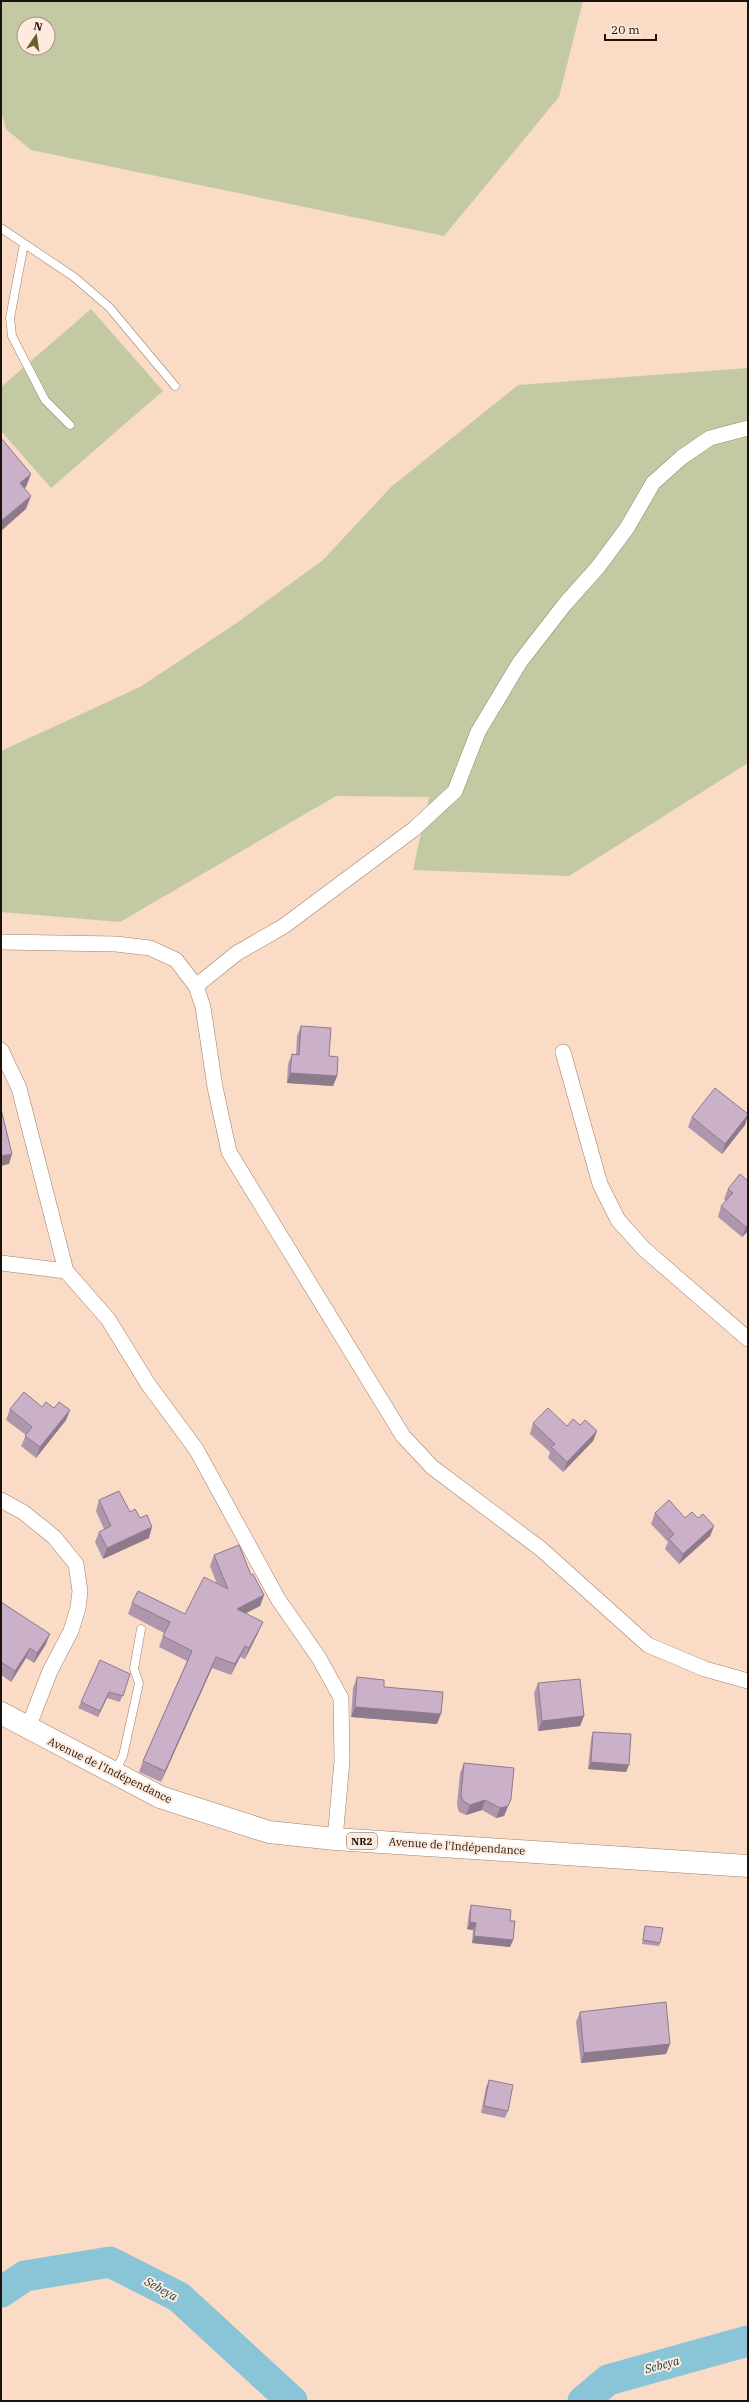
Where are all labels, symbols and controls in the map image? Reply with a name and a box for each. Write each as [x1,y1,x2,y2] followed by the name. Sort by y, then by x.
[16,16,56,56] north arrow
[605,16,656,42] scale bar
[32,18,44,34] text: N
[611,22,640,37] text: 20 m
[46,1734,175,1806] street label: Avenue de l'Indépendance
[347,1833,377,1849] road number: NR2
[388,1834,526,1858] street label: Avenue de l'Indépendance
[141,2273,181,2304] water label: Sebeya
[642,2353,681,2377] water label: Sebeya

